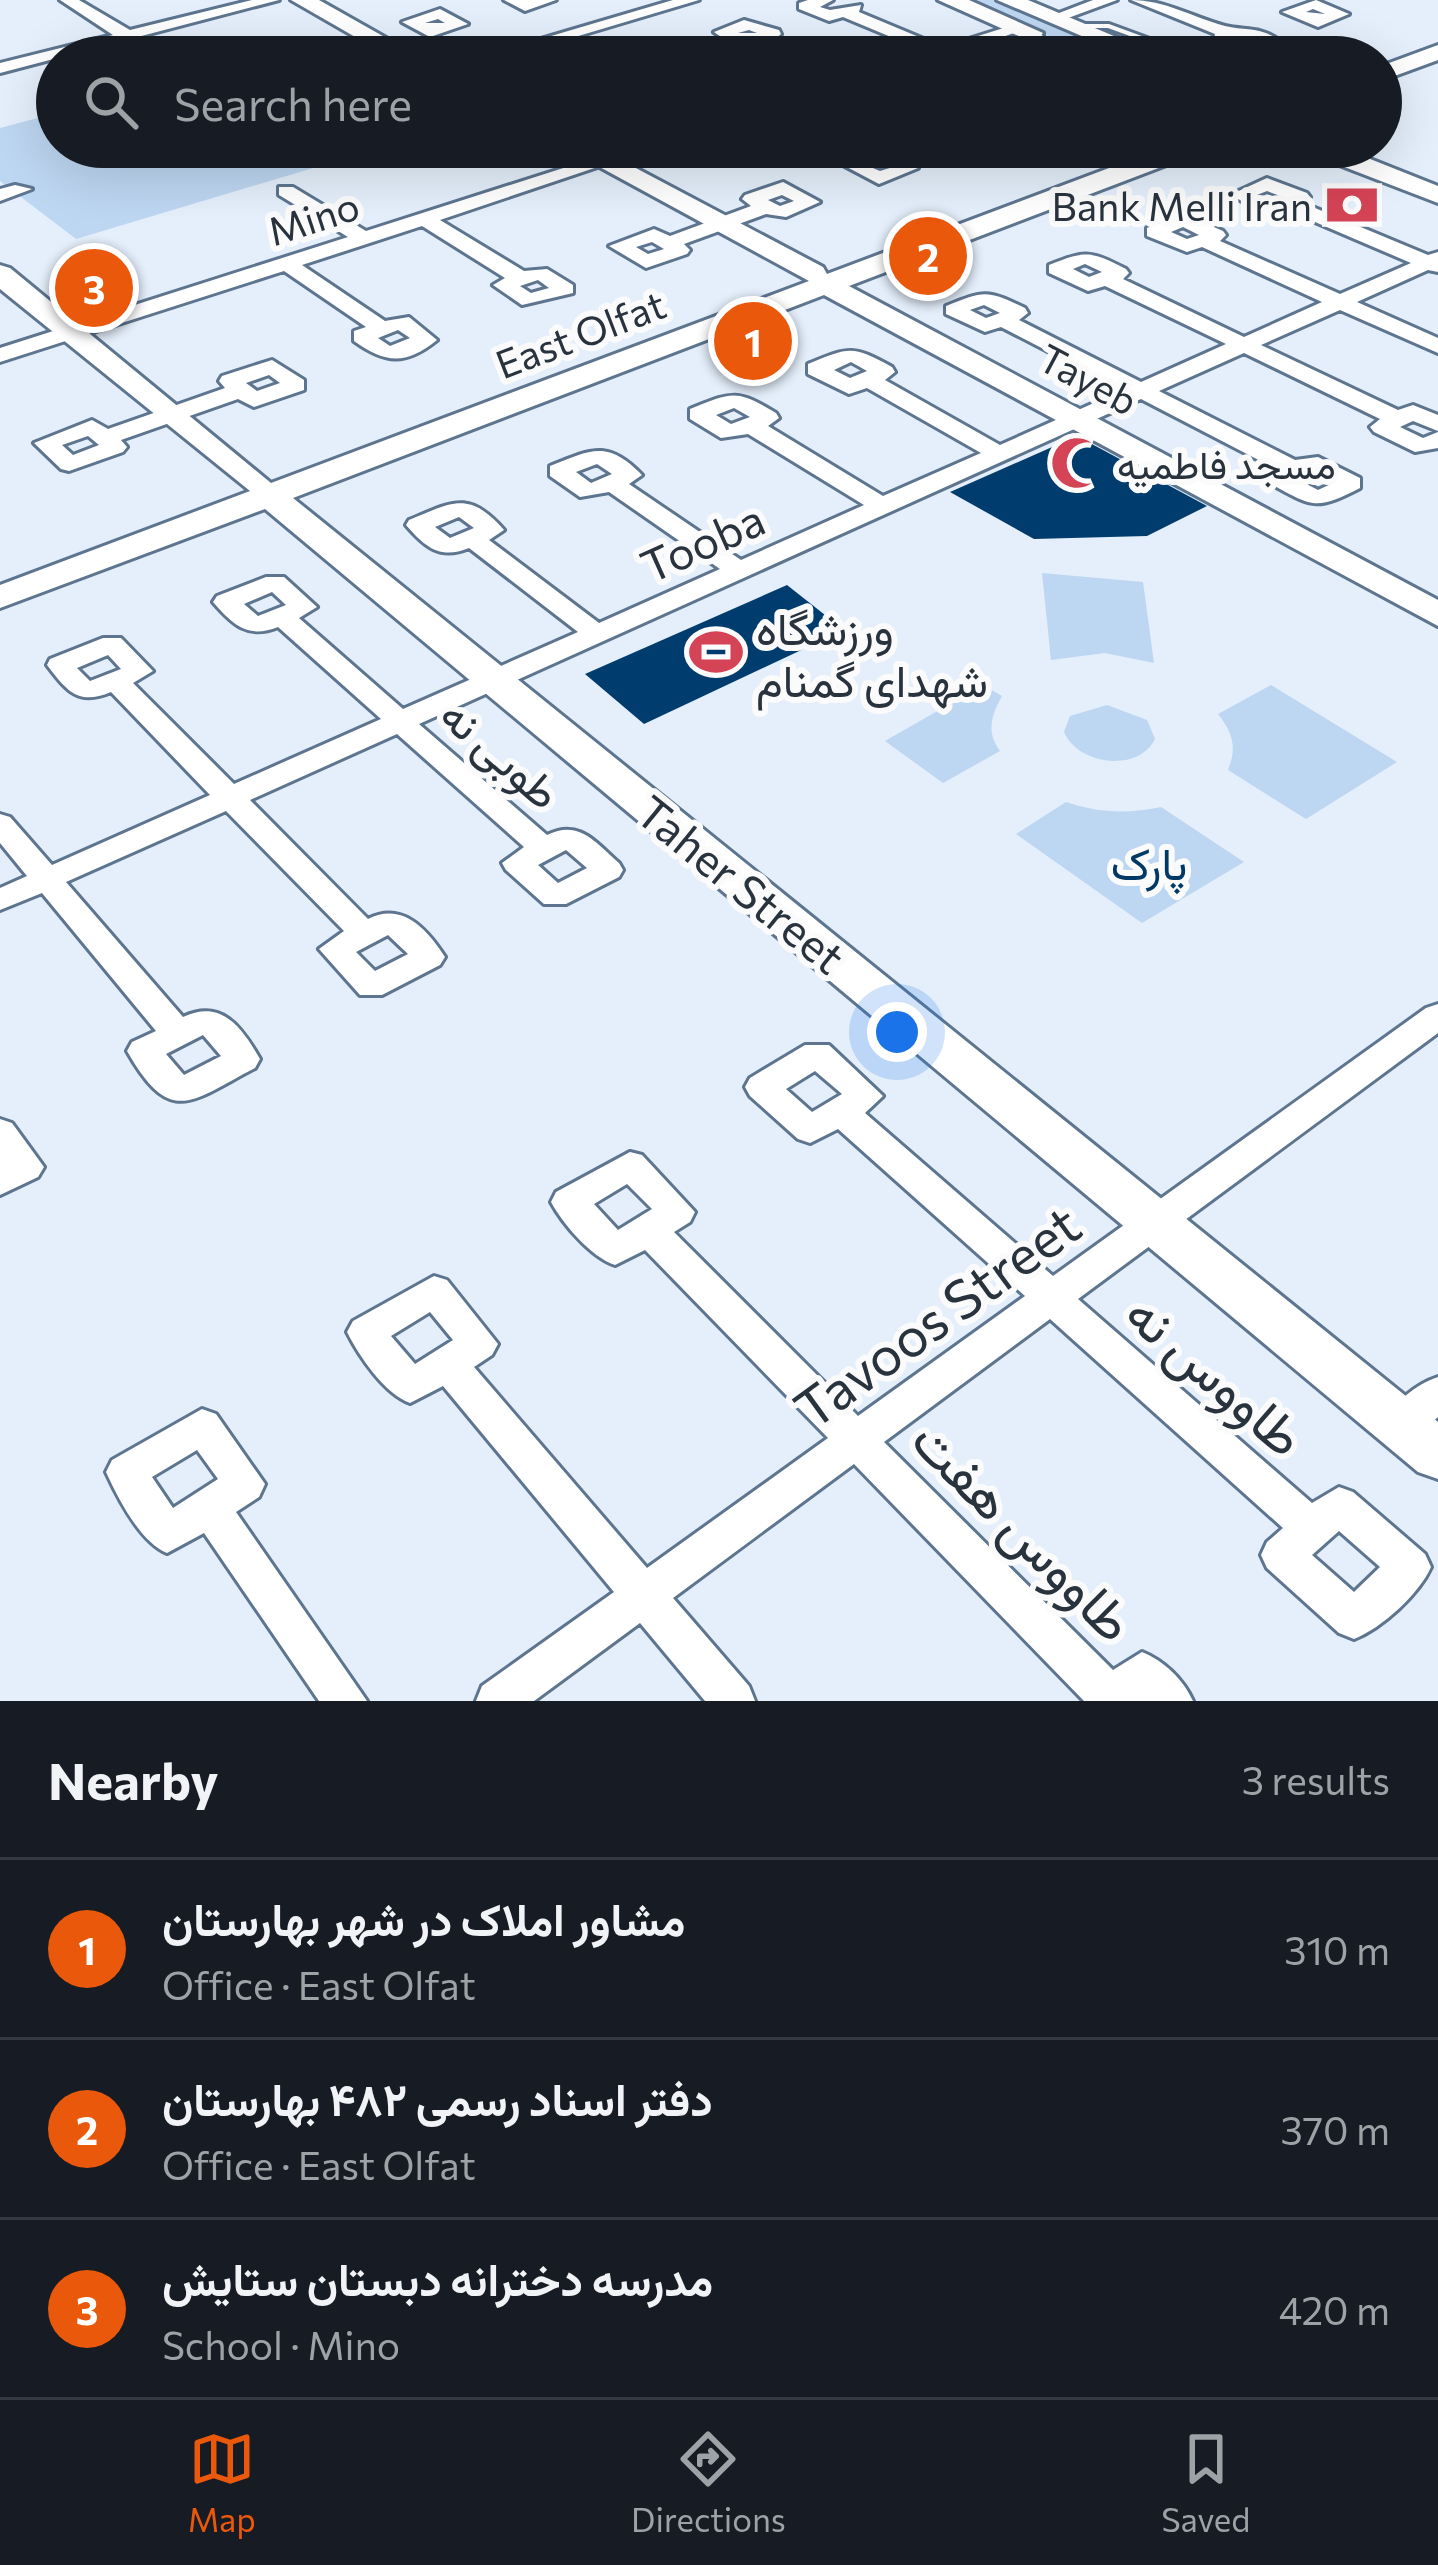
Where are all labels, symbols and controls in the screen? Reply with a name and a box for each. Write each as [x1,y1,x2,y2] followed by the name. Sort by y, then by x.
[36,36,1402,168] search box
[78,69,144,135] icon: search
[174,75,412,130] text: Search here
[1323,176,1381,234] bank icon: Bank Melli Iran
[261,180,365,254] street label: Mino
[1052,181,1312,229] place label: Bank Melli Iran
[889,211,967,301] pin: 2
[55,243,133,333] pin: 3
[488,279,672,387] street label: East Olfat
[714,296,792,386] pin: 1
[1032,332,1146,424] street label: Tayeb
[1048,434,1106,492] mosque icon: مسجد فاطمیه
[1117,439,1336,488] place label: مسجد فاطمیه
[632,490,772,592] street label: Tooba
[756,599,988,711] place label: ورزشگاه شهدای گمنام
[687,623,745,681] sports icon: ورزشگاه شهدای گمنام
[429,685,573,821] street label: طوبی نه
[627,782,857,984] street label: Taher Street
[1111,834,1187,895] park label: پارک
[867,1002,927,1062] your location
[781,1190,1091,1440] street label: Tavoos Street
[1112,1278,1320,1471] street label: طاووس نه
[898,1405,1149,1656] street label: طاووس هفت
[48,1748,218,1811] text: Nearby
[1242,1755,1390,1803] text: 3 results
[162,1890,685,1945] text: مشاور املاک در شهر بهارستان
[78,1925,96,1973] text: 1
[1284,1925,1390,1973] text: 310 m
[162,1960,476,2008] text: Office · East Olfat
[162,2070,713,2125] text: دفتر اسناد رسمی ۴۸۲ بهارستان
[76,2105,98,2153] text: 2
[1280,2105,1390,2153] text: 370 m
[162,2140,476,2188] text: Office · East Olfat
[162,2250,713,2305] text: مدرسه دخترانه دبستان ستایش
[76,2285,98,2333] text: 3
[1279,2285,1390,2333] text: 420 m
[162,2320,400,2368] text: School · Mino
[188,2426,256,2539] tab: Map
[631,2426,786,2539] tab: Directions
[1161,2426,1250,2539] tab: Saved

